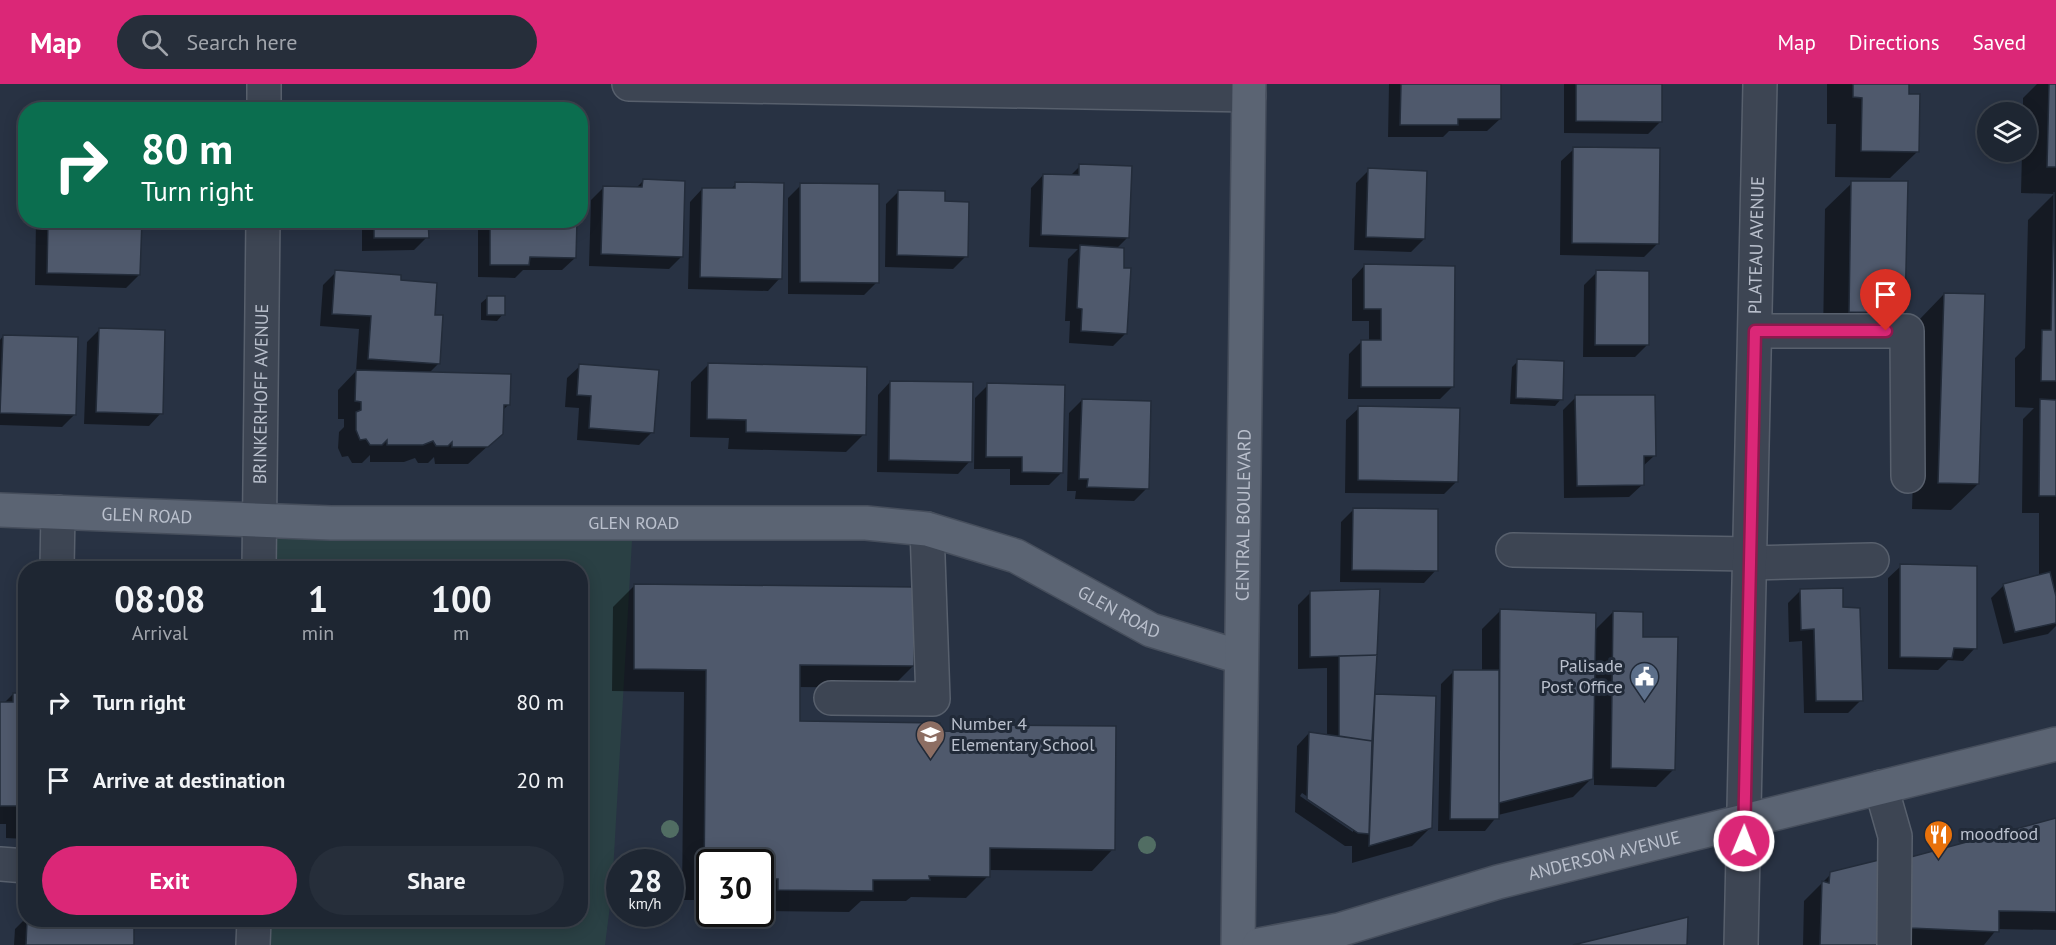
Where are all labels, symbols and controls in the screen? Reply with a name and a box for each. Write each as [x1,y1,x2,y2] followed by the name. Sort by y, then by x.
[117,15,537,69] search box
[30,24,81,61] text: Map
[138,26,171,59] icon: search
[186,28,297,56] text: Search here
[1777,29,1816,56] text: Map
[1849,29,1940,56] text: Directions
[1973,29,2026,56] text: Saved
[1977,102,2037,162] map controls
[1977,102,2037,162] button: layers
[141,121,233,176] text: 80 m
[42,126,120,204] icon: right
[141,174,254,208] text: Turn right
[1743,176,1769,314] street label: PLATEAU AVENUE
[1860,269,1911,331] pin
[1869,278,1902,311] icon: arrive
[248,304,273,484] street label: BRINKERHOFF AVENUE
[1230,429,1256,601] street label: CENTRAL BOULEVARD
[101,502,193,529] street label: GLEN ROAD
[588,511,679,534] street label: GLEN ROAD
[114,575,206,622] text: 08:08
[308,575,328,622] text: 1
[431,575,492,622] text: 100
[1074,580,1163,643] street label: GLEN ROAD
[132,620,188,646] text: Arrival
[302,620,334,646] text: min
[453,620,469,646] text: m
[1541,654,1623,698] place label: Palisade Post Office
[1628,660,1660,702] public building icon: Palisade Post Office
[42,686,75,719] icon: right
[93,688,185,716] text: Turn right
[516,688,564,716] text: 80 m
[951,712,1095,756] place label: Number 4 Elementary School
[914,718,946,760] school or university icon: Number 4 Elementary School
[42,764,75,797] icon: arrive
[93,766,285,794] text: Arrive at destination
[516,766,564,794] text: 20 m
[1712,809,1776,873] position arrow
[1923,818,1955,860] restaurant icon: moodfood
[1960,822,2038,845] place label: moodfood
[1526,825,1683,885] street label: ANDERSON AVENUE
[42,846,297,915] button: Exit
[309,846,564,915] button: Share
[696,849,774,927] speed limit sign: 30
[628,861,662,900] text: 28
[629,894,661,913] text: km/h

